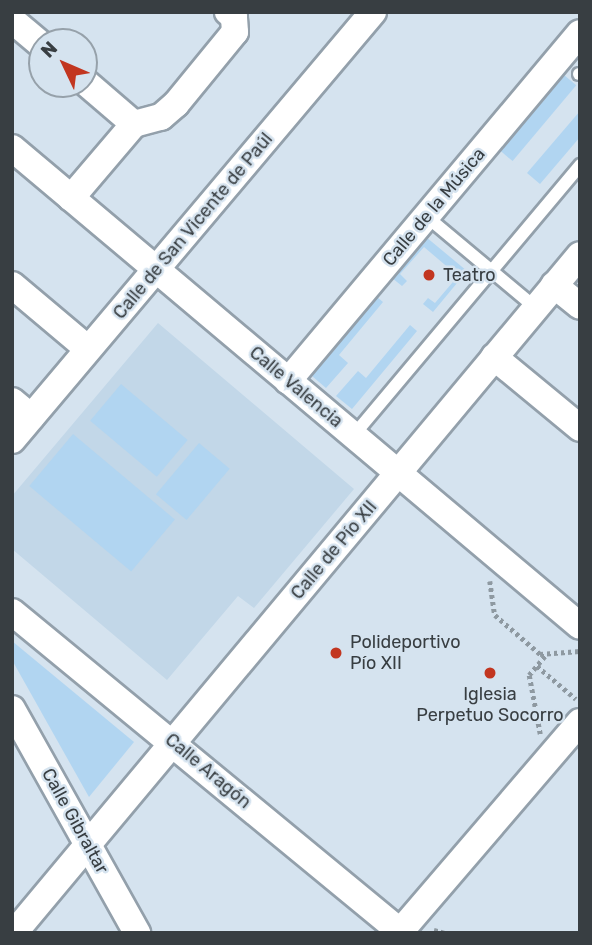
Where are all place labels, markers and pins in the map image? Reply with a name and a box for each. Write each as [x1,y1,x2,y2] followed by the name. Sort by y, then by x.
[443,264,496,286] place label: Teatro
[421,267,437,283] marker: Teatro
[350,632,461,674] place label: Polideportivo Pío XII
[328,645,344,661] marker: Polideportivo Pío XII
[482,665,498,681] marker: Iglesia Perpetuo Socorro
[416,684,564,726] place label: Iglesia Perpetuo Socorro

